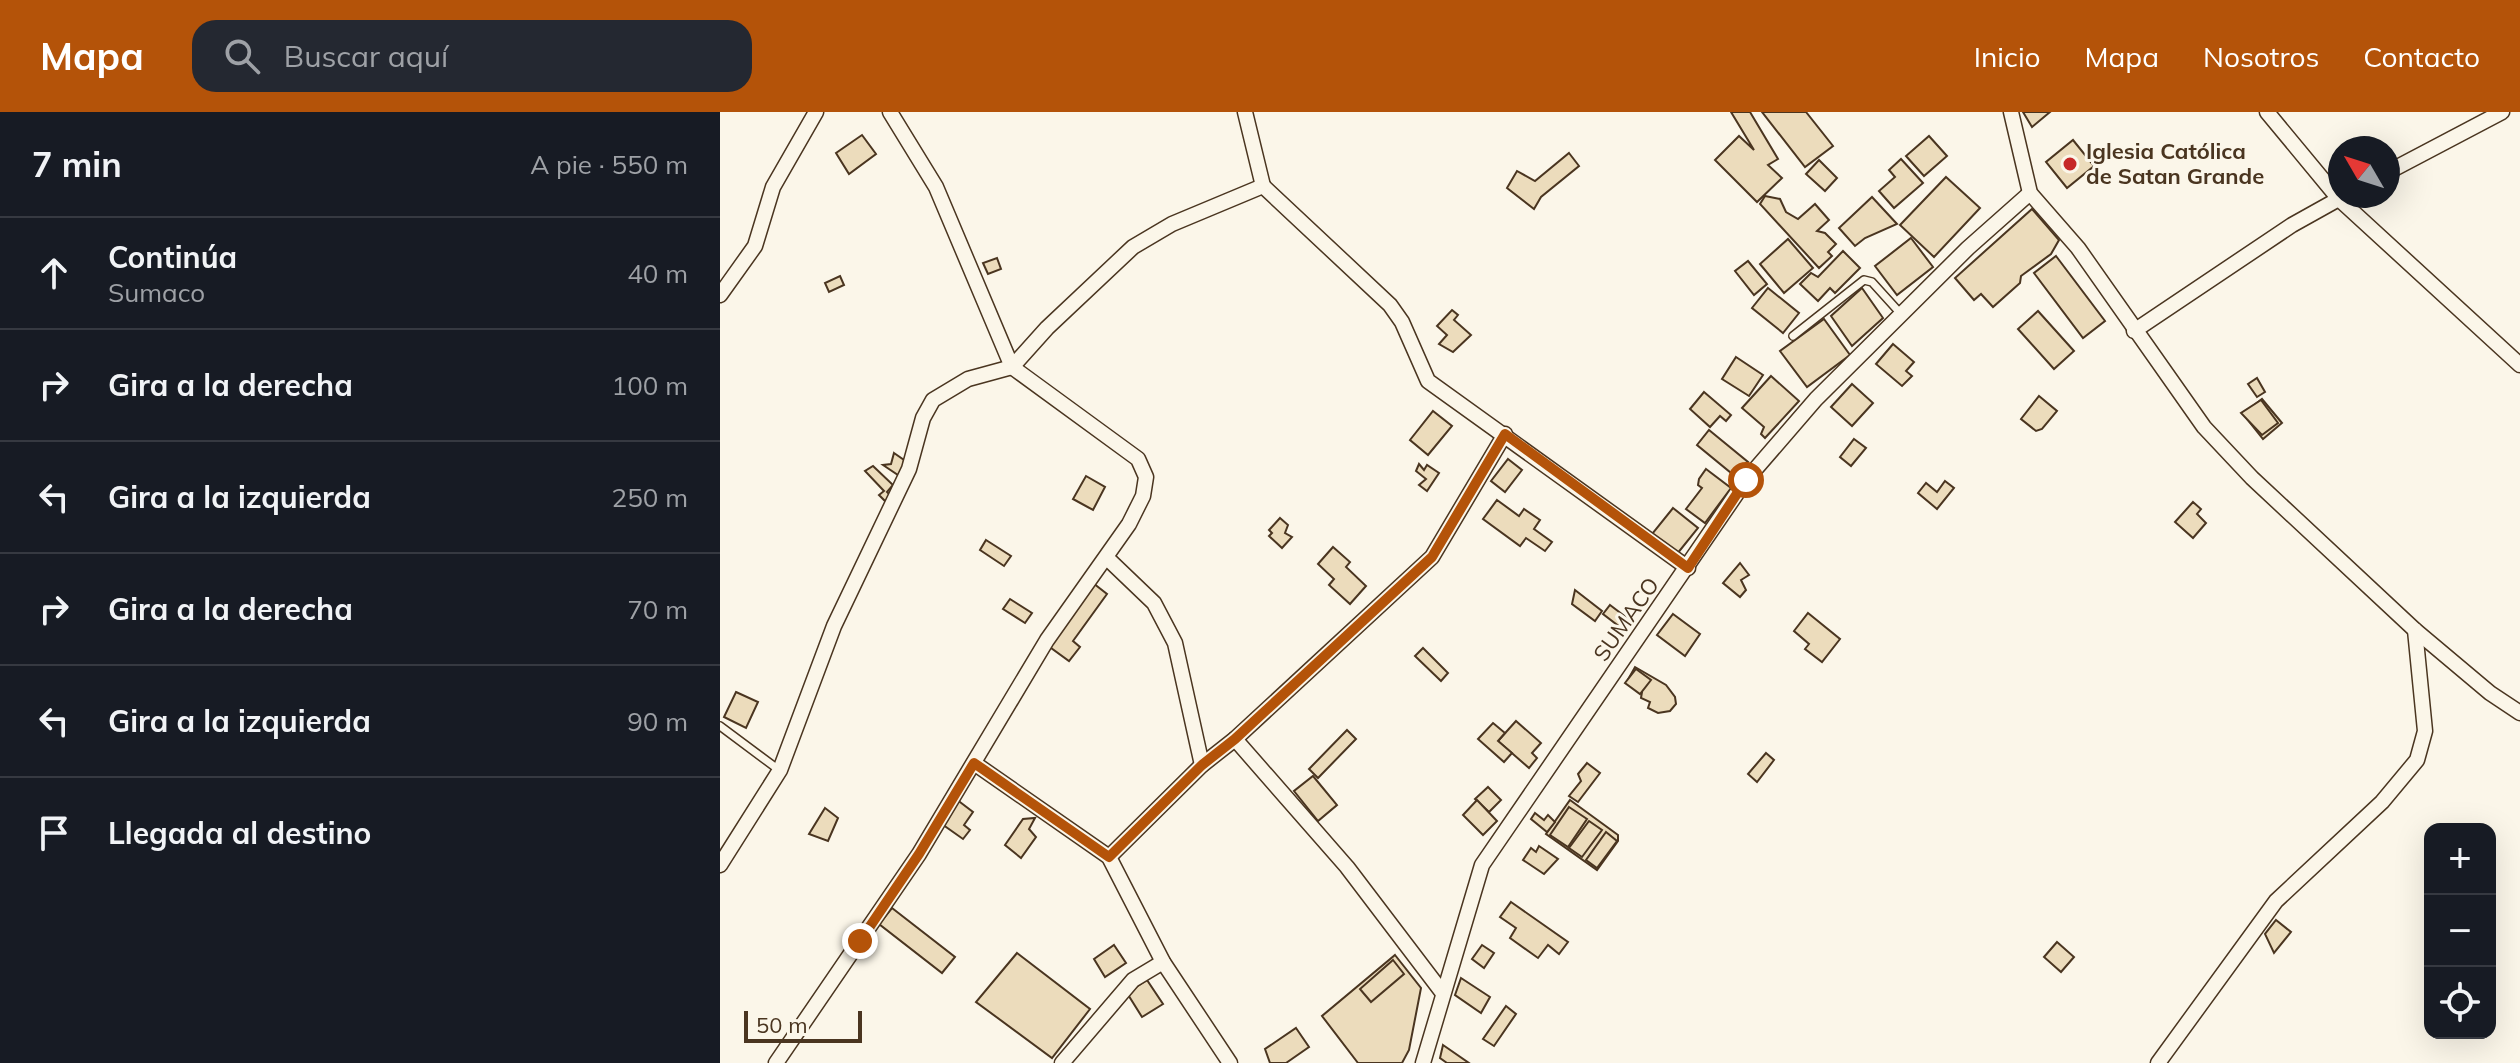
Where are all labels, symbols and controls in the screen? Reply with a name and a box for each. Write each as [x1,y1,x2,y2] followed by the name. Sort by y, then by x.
[192,20,752,92] search box
[40,32,144,80] text: Mapa
[220,34,264,78] icon: search
[284,37,448,75] text: Buscar aquí
[1974,39,2041,74] text: Inicio
[2085,39,2159,74] text: Mapa
[2203,39,2319,74] text: Nosotros
[2363,39,2480,74] text: Contacto
[2328,136,2400,208] north arrow
[2086,137,2264,190] place label: Iglesia Católica de Satan Grande
[32,143,122,186] text: 7 min
[530,148,688,181] text: A pie · 550 m
[2061,155,2079,173] marker: Iglesia Católica de Satan Grande
[108,238,237,276] text: Continúa
[32,251,76,295] icon: ahead
[627,257,688,290] text: 40 m
[108,276,205,309] text: Sumaco
[32,363,76,407] icon: right
[108,366,353,404] text: Gira a la derecha
[612,369,688,402] text: 100 m
[1728,462,1764,498] route start
[32,475,76,519] icon: left
[108,478,371,516] text: Gira a la izquierda
[612,481,688,514] text: 250 m
[1587,572,1665,666] street label: SUMACO
[32,587,76,631] icon: right
[108,590,353,628] text: Gira a la derecha
[627,593,688,626] text: 70 m
[32,699,76,743] icon: left
[108,702,371,740] text: Gira a la izquierda
[627,705,688,738] text: 90 m
[32,811,76,855] icon: arrive
[108,814,371,852] text: Llegada al destino
[2424,823,2496,1039] map controls
[2424,823,2496,895] button: +
[2424,895,2496,967] button: −
[842,923,878,959] route end
[2424,967,2496,1039] button: locate
[744,1007,862,1043] scale bar
[756,1011,807,1039] text: 50 m

